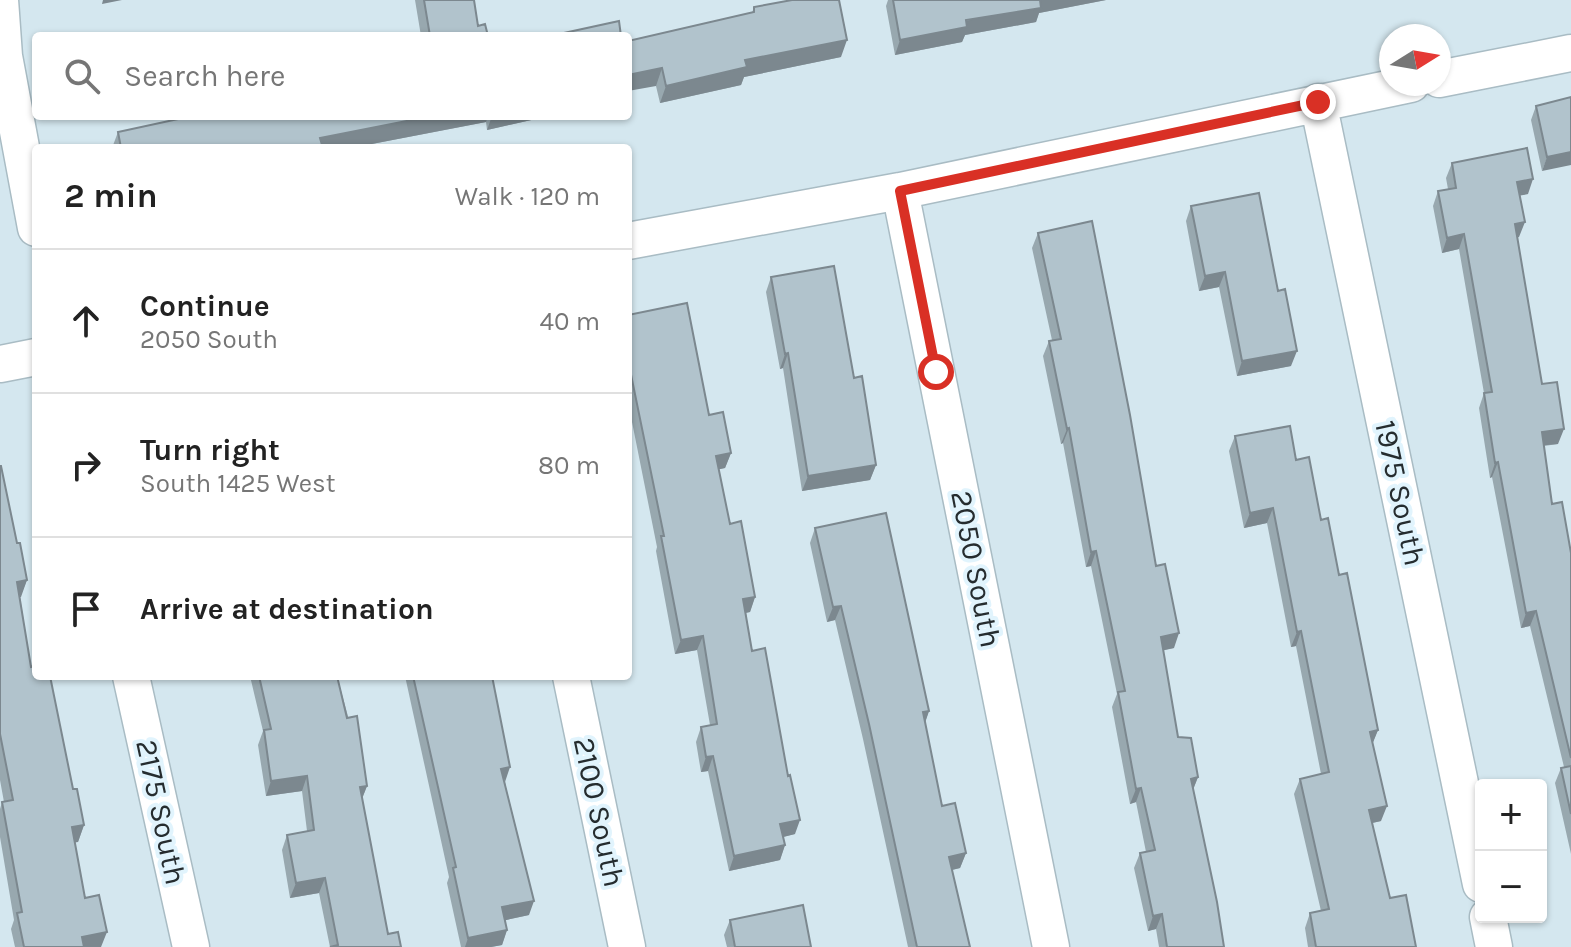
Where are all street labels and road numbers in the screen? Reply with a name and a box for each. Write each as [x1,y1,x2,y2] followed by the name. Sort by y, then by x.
[1367,417,1433,569] street label: 1975 South
[943,487,1009,651] street label: 2050 South
[566,734,632,890] street label: 2100 South
[128,736,194,888] street label: 2175 South

